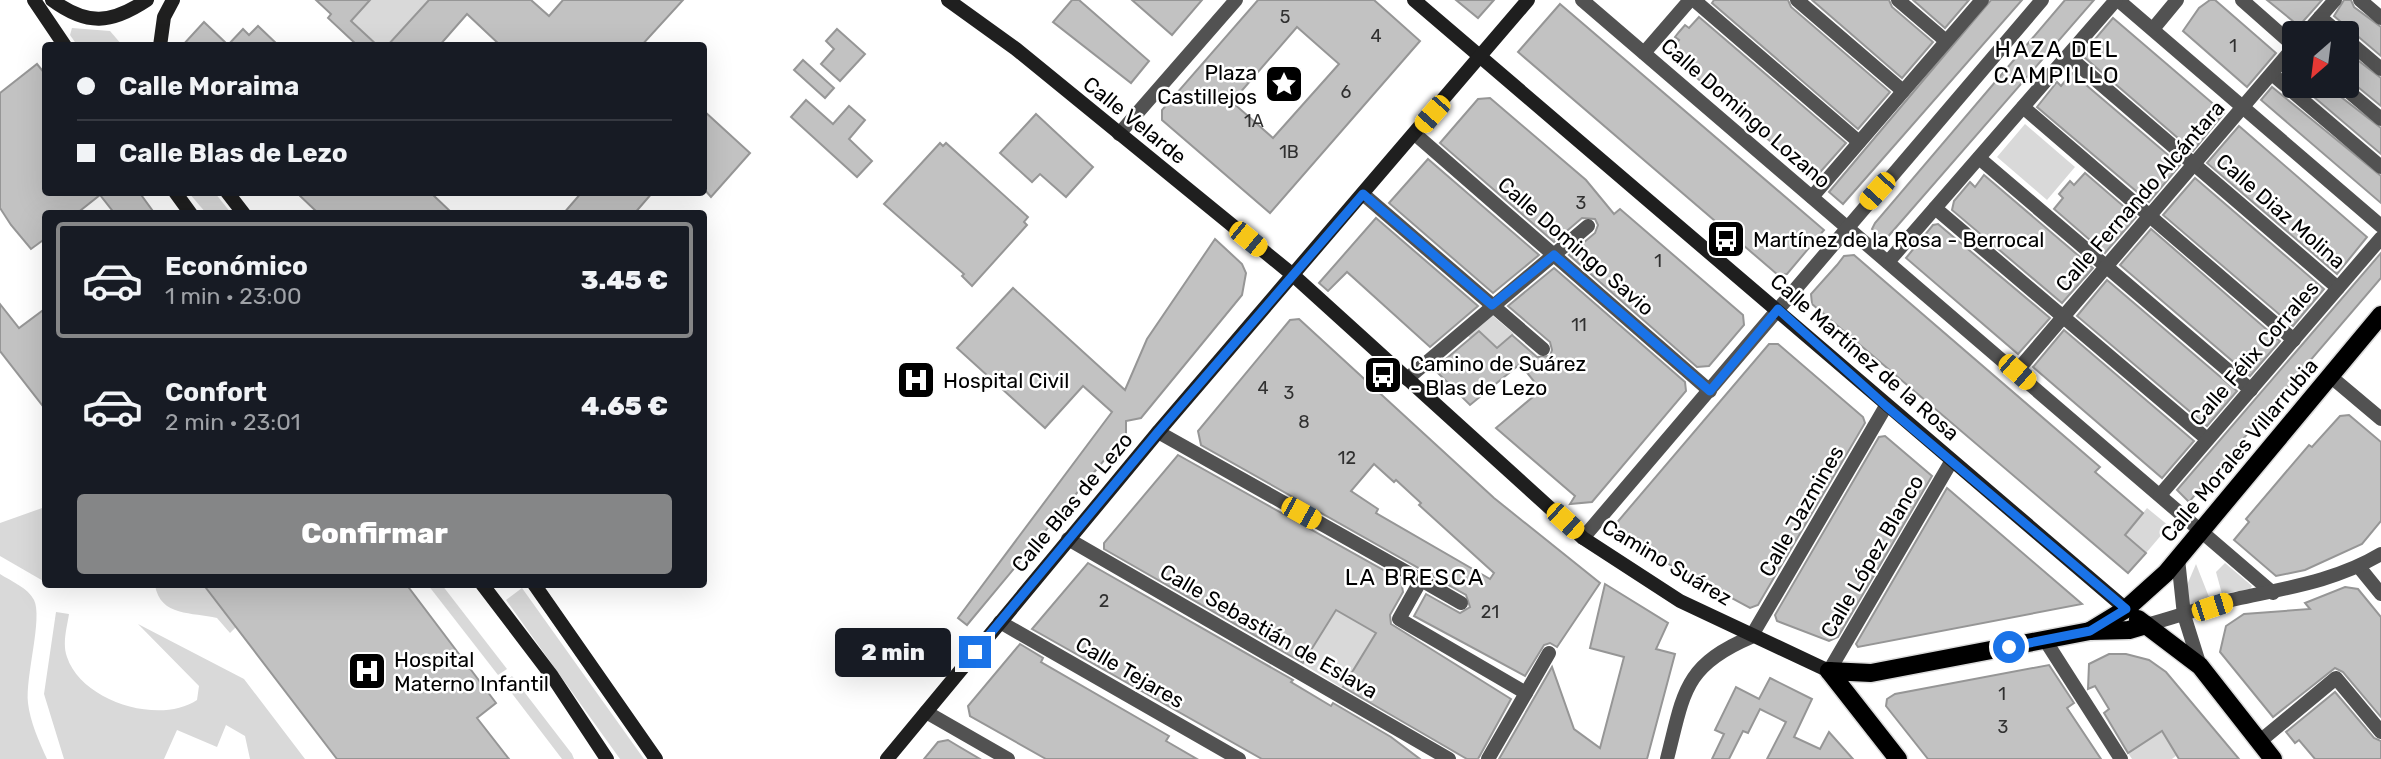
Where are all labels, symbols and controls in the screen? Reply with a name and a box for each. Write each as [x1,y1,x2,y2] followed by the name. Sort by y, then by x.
[1280,6,1290,28] house number: 5
[2282,21,2359,98] north arrow
[2282,21,2359,98] map controls
[1370,25,1382,47] house number: 4
[1656,33,1836,193] street label: Calle Domingo Lozano
[1993,35,2121,89] district label: HAZA DEL CAMPILLO
[2229,35,2237,57] house number: 1
[1157,60,1257,109] place label: Plaza Castillejos
[1263,63,1305,105] place icon: Plaza Castillejos
[119,71,299,102] text: Calle Moraima
[1078,71,1192,169] street label: Calle Velarde
[1341,81,1352,103] house number: 6
[1411,91,1454,137] car
[2050,95,2230,297] street label: Calle Fernando Alcántara
[1244,110,1264,132] house number: 1A
[119,138,348,169] text: Calle Blas de Lezo
[1279,141,1299,163] house number: 1B
[2211,148,2351,274] street label: Calle Diaz Molina
[1856,168,1899,214] car
[1493,171,1659,321] street label: Calle Domingo Savio
[1576,192,1586,214] house number: 3
[1226,218,1271,260] car
[1705,218,1747,260] bus stop icon: Martínez de la Rosa - Berrocal
[1753,227,2044,252] place label: Martínez de la Rosa - Berrocal
[81,249,144,312] icon: car
[1654,250,1662,272] house number: 1
[165,251,308,282] text: Económico
[581,265,668,296] text: 3.45 €
[1766,268,1964,446] street label: Calle Martínez de la Rosa
[2184,275,2324,431] street label: Calle Félix Corrales
[165,282,302,310] text: 1 min · 23:00
[1571,314,1587,336] house number: 11
[1995,350,2040,394] car
[1410,351,1586,400] place label: Camino de Suárez - Blas de Lezo
[2155,353,2323,547] street label: Calle Morales Villarrubia
[1362,354,1404,396] bus stop icon: Camino de Suárez - Blas de Lezo
[895,359,937,401] hospital icon: Hospital Civil
[943,368,1069,393] place label: Hospital Civil
[81,375,144,438] icon: car
[165,377,267,408] text: Confort
[1257,377,1269,399] house number: 4
[1284,382,1294,404] house number: 3
[581,391,668,422] text: 4.65 €
[165,408,301,436] text: 2 min · 23:01
[1298,411,1310,433] house number: 8
[1006,427,1138,577] street label: Calle Blas de Lezo
[1753,441,1849,581] street label: Calle Jazmines
[1338,447,1356,469] house number: 12
[1815,470,1929,642] street label: Calle López Blanco
[77,494,672,574] button: Confirmar
[1278,494,1325,532] car
[1543,499,1588,543] car
[1598,513,1736,611] street label: Camino Suárez
[1156,558,1382,704] street label: Calle Sebastián de Eslava
[1345,563,1485,591] district label: LA BRESCA
[1099,590,1109,612] house number: 2
[2189,591,2236,623] car
[1481,601,1499,623] house number: 21
[835,628,950,676] callout: 2 min
[1071,631,1189,713] street label: Calle Tejares
[1993,631,2025,663] route start
[959,636,991,668] route end
[861,638,925,666] text: 2 min
[394,647,549,696] place label: Hospital Materno Infantil
[346,650,388,692] hospital icon: Hospital Materno Infantil
[1998,683,2006,705] house number: 1
[1998,716,2008,738] house number: 3

